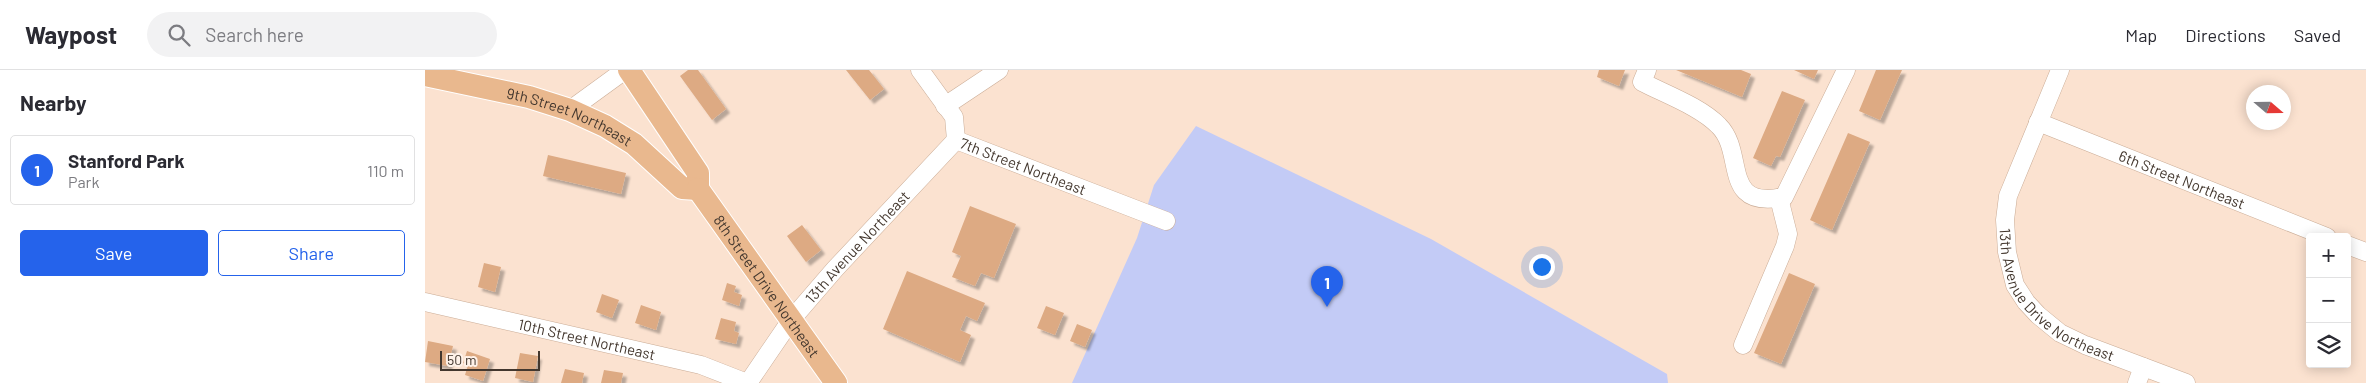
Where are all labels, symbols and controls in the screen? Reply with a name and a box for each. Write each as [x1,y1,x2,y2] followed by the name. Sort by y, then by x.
[147,12,497,57] search box
[25,20,117,49] text: Waypost
[165,21,193,49] icon: search
[205,23,304,46] text: Search here
[2125,24,2157,46] text: Map
[2185,24,2266,46] text: Directions
[2294,24,2341,46] text: Saved
[505,84,635,150] street label: 9th Street Northeast
[2246,85,2291,130] north arrow
[20,90,86,115] text: Nearby
[958,134,1089,198] street label: 7th Street Northeast
[2116,146,2248,212] street label: 6th Street Northeast
[68,149,185,172] text: Stanford Park
[34,161,40,180] text: 1
[367,161,404,180] text: 110 m
[68,172,99,191] text: Park
[801,187,913,306] street label: 13th Avenue Northeast
[710,211,824,361] street label: 8th Street Drive Northeast
[1997,228,2117,364] street label: 13th Avenue Drive Northeast
[20,230,208,276] button: Save
[218,230,405,276] button: Share
[2306,233,2351,368] map controls
[2306,233,2351,278] button: +
[1529,254,1555,280] your location
[1311,266,1343,307] pin: 1
[2306,278,2351,323] button: −
[517,315,657,363] street label: 10th Street Northeast
[2306,323,2351,368] button: layers
[440,348,540,371] scale bar
[447,351,476,368] text: 50 m

